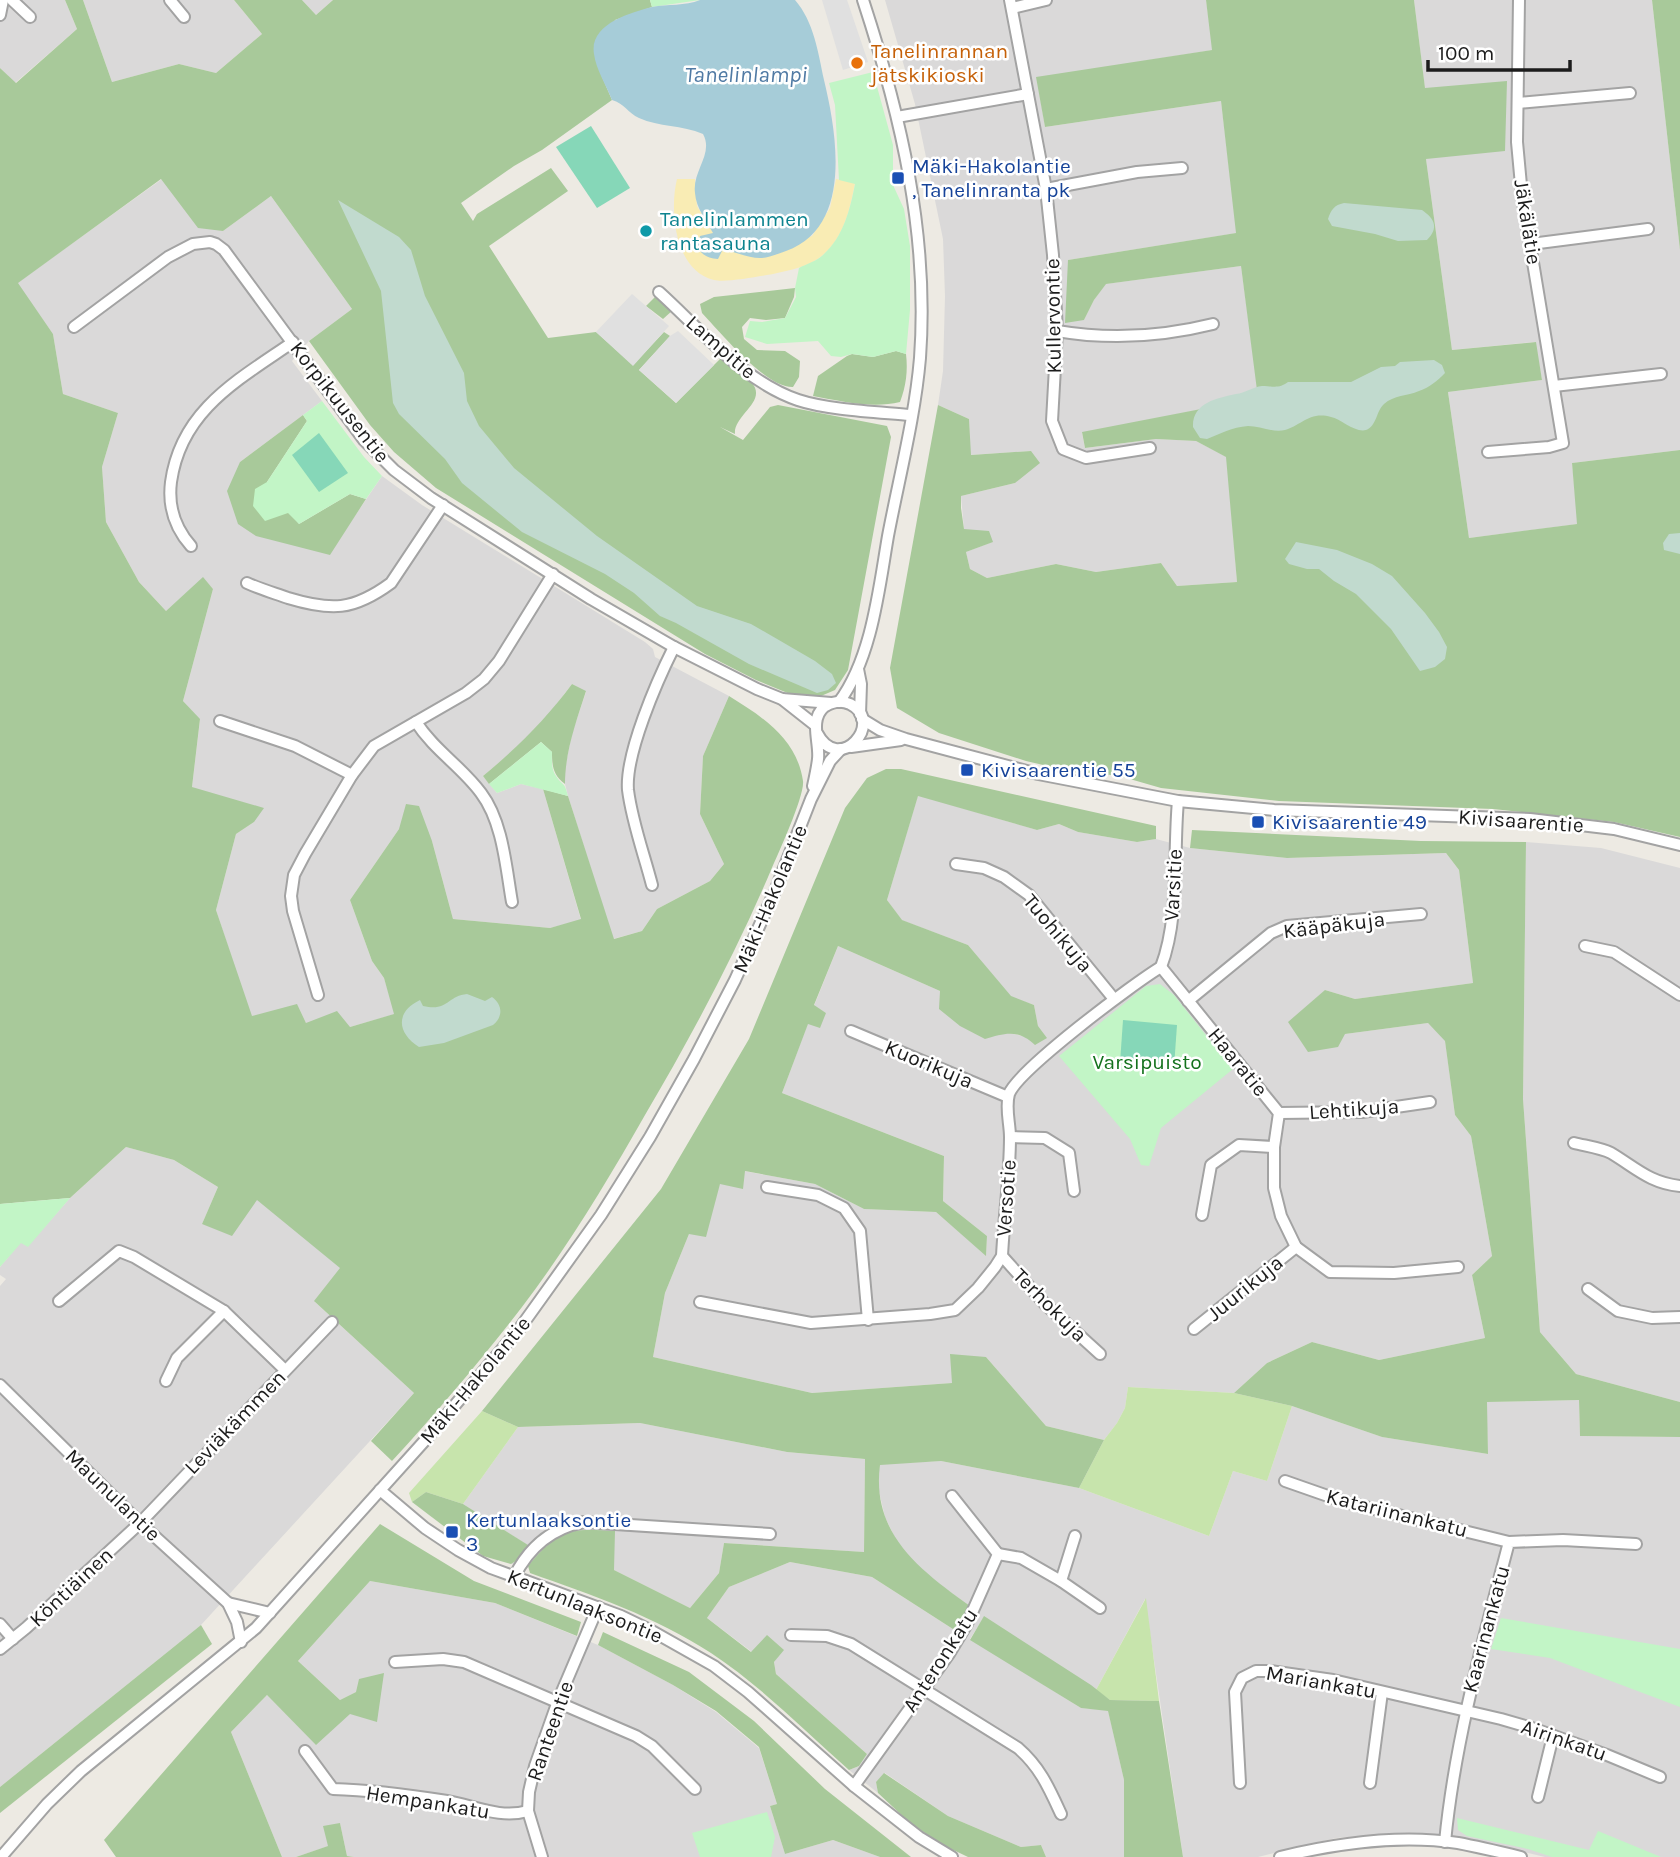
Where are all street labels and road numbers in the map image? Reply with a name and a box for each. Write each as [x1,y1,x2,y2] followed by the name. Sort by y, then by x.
[1509,178,1547,266] street label: Jäkälätie
[1040,258,1066,374] street label: Kullervontie
[681,310,761,384] street label: Lampitie
[285,337,395,467] street label: Korpikuusentie
[1457,805,1585,837] street label: Kivisaarentie
[728,821,812,977] street label: Mäki-Hakolantie
[1159,848,1187,922] street label: Varsitie
[1018,889,1098,977] street label: Tuohikuja
[1282,907,1386,943] street label: Kääpäkuja
[1203,1023,1273,1101] street label: Haaratie
[881,1035,977,1093] street label: Kuorikuja
[1308,1094,1400,1124] street label: Lehtikuja
[991,1159,1021,1237] street label: Versotie
[1202,1250,1288,1326] street label: Juurikuja
[1008,1263,1092,1347] street label: Terhokuja
[415,1311,535,1449] street label: Mäki-Hakolantie
[179,1365,291,1479] street label: Leviäkämmen
[61,1444,165,1546] street label: Maunulantie
[1324,1484,1470,1542] street label: Katariinankatu
[24,1542,118,1632] street label: Köntiäinen
[1458,1563,1514,1695] street label: Kaarinankatu
[504,1564,666,1648] street label: Kertunlaaksontie
[897,1603,983,1717] street label: Anteronkatu
[1264,1661,1378,1703] street label: Mariankatu
[522,1678,578,1784] street label: Ranteentie
[1518,1714,1610,1766] street label: Airinkatu
[364,1780,492,1824] street label: Hempankatu

